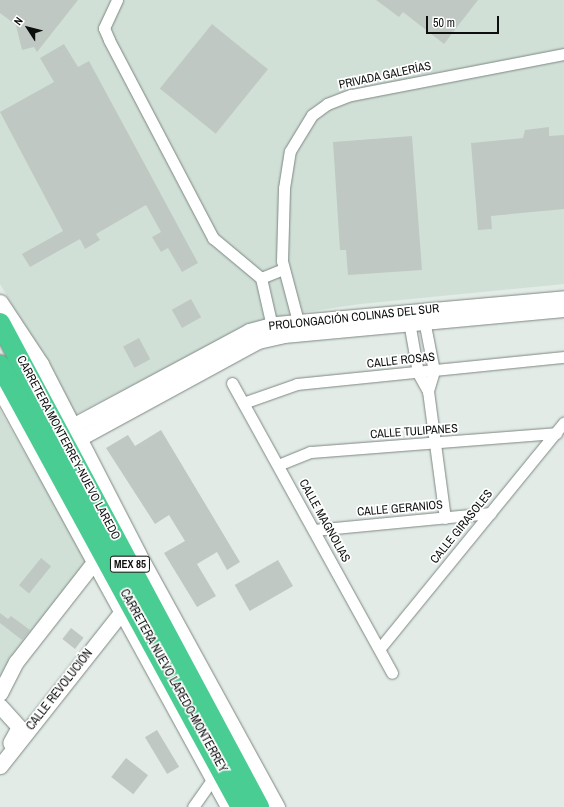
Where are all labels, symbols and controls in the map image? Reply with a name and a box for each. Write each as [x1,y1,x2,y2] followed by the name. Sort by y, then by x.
[8,8,48,48] north arrow
[428,8,501,34] scale bar
[11,14,26,28] text: N
[433,15,455,31] text: 50 m
[337,59,433,93] street label: PRIVADA GALERÍAS
[268,302,440,334] street label: PROLONGACIÓN COLINAS DEL SUR
[366,350,436,372] street label: CALLE ROSAS
[13,353,123,543] street label: CARRETERA MONTERREY-NUEVO LAREDO
[370,422,458,442] street label: CALLE TULIPANES
[295,477,353,565] street label: CALLE MAGNOLIAS
[428,487,496,567] street label: CALLE GIRASOLES
[357,498,443,520] street label: CALLE GERANIOS
[109,555,151,573] road number: MEX 85
[116,587,230,775] street label: CARRETERA NUEVO LAREDO-MONTERREY
[24,647,96,733] street label: CALLE REVOLUCIÓN

